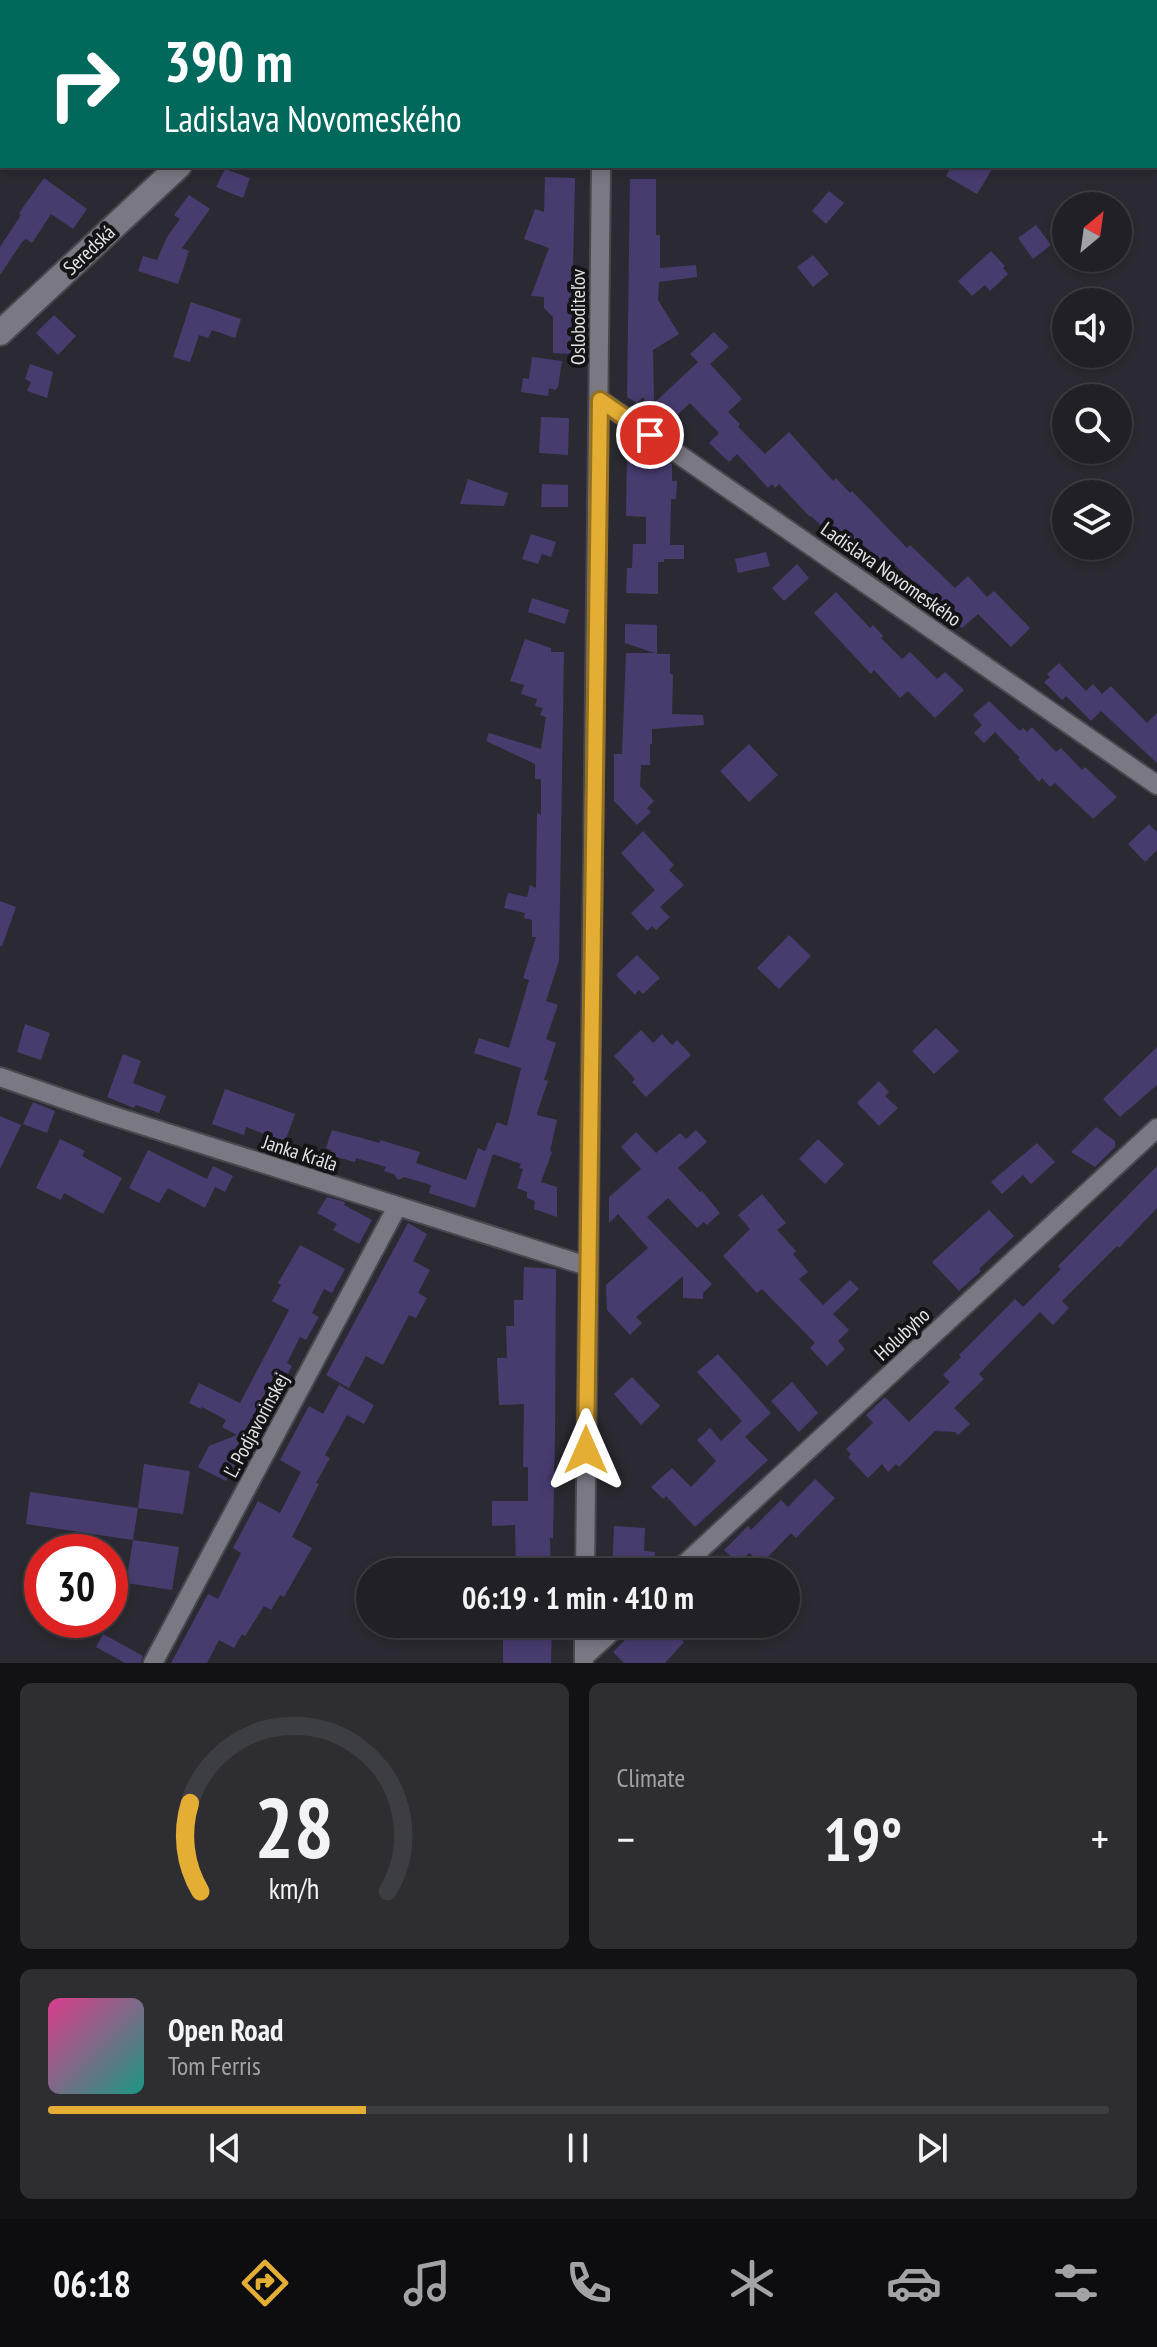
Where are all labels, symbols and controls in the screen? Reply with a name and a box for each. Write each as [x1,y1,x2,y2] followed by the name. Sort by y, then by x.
[164,25,293,97] text: 390 m
[32,32,136,136] icon: right
[164,95,462,142] text: Ladislava Novomeského
[1052,192,1132,272] north arrow
[1052,192,1132,560] map controls
[58,219,120,281] street label: Seredská
[565,269,591,365] street label: Osloboditeľov
[1052,288,1132,368] button: sound
[1052,384,1132,464] button: search
[616,401,684,469] pin
[628,413,672,457] icon: arrive
[1052,480,1132,560] button: layers
[816,516,966,632] street label: Ladislava Novomeského
[258,1128,341,1177] street label: Janka Kráľa
[869,1302,935,1366] street label: Holubyho
[218,1368,294,1482] street label: Ľ. Podjavorinskej
[544,1408,628,1492] position arrow
[24,1534,128,1638] speed limit sign: 30
[462,1578,694,1617] text: 06:19 · 1 min · 410 m
[617,1761,685,1794] text: Climate
[254,1773,334,1881] text: 28
[823,1800,902,1878] text: 19°
[617,1810,635,1867] text: −
[1091,1810,1109,1867] text: +
[269,1870,320,1907] text: km/h
[168,2010,283,2049] text: Open Road
[168,2049,261,2082] text: Tom Ferris
[203,2126,247,2170] icon: previous
[556,2126,600,2170] icon: pause
[910,2126,954,2170] icon: next
[237,2255,293,2311] icon: directions
[399,2255,455,2311] icon: music
[561,2255,617,2311] icon: phone
[724,2255,780,2311] icon: climate
[886,2255,942,2311] icon: car
[1048,2255,1104,2311] icon: filters
[53,2260,131,2307] text: 06:18

